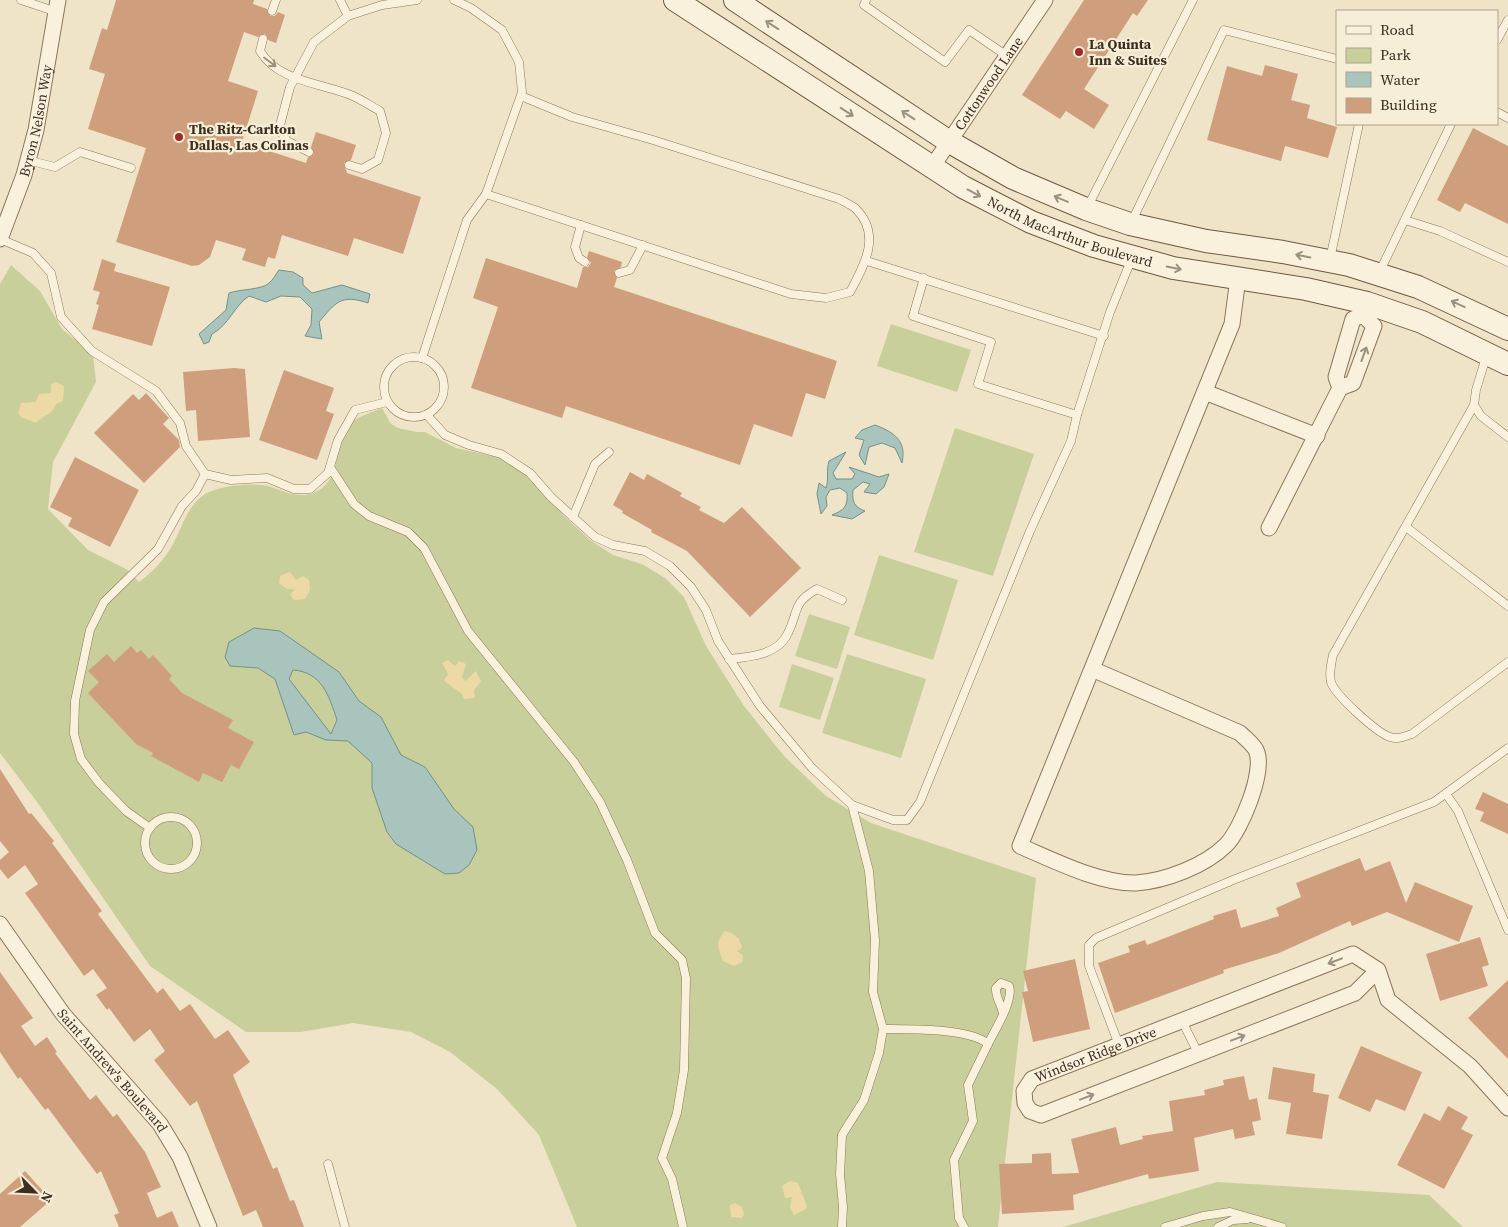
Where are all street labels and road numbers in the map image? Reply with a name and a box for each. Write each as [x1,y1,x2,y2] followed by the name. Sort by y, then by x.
[950,32,1028,134] street label: Cottonwood Lane
[14,62,57,179] street label: Byron Nelson Way
[984,191,1155,272] street label: North MacArthur Boulevard
[52,1005,173,1136] street label: Saint Andrew's Boulevard
[1032,1022,1159,1087] street label: Windsor Ridge Drive

